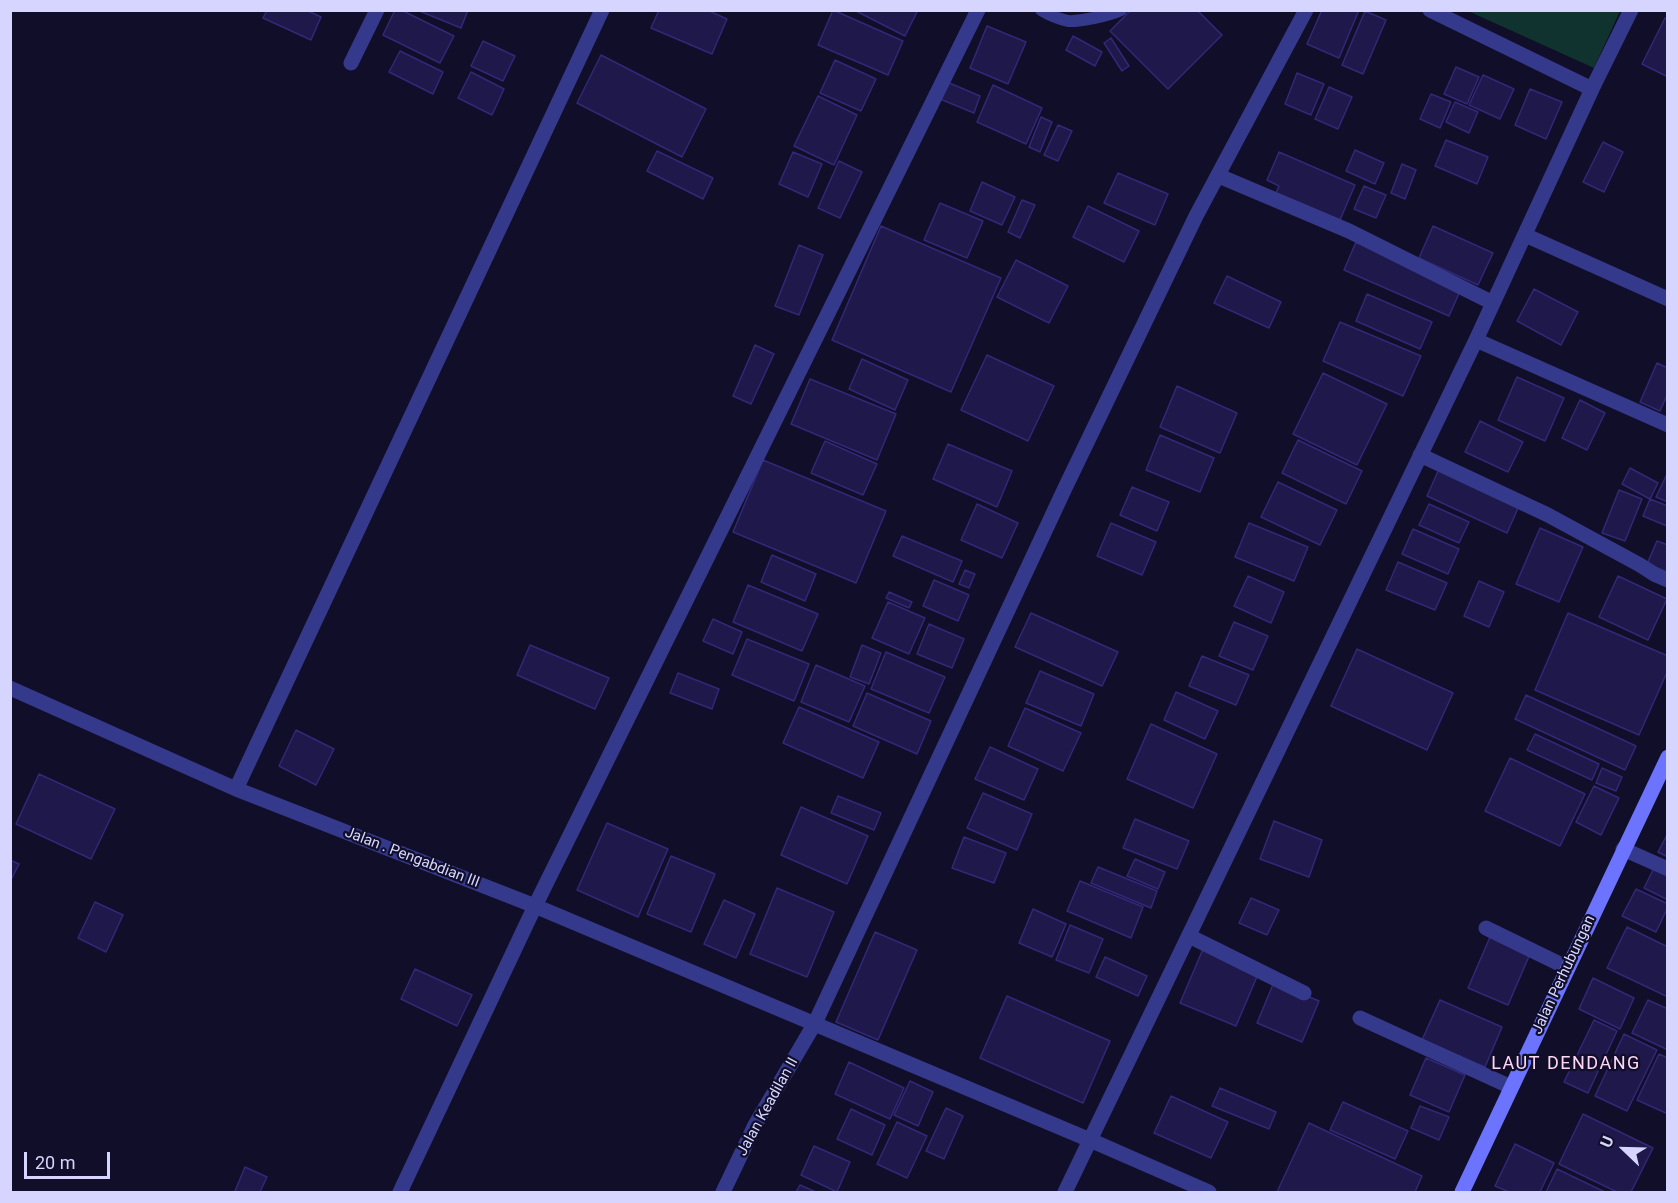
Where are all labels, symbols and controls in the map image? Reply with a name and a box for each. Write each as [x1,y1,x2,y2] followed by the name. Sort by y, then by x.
[342,824,482,892] street label: Jalan . Pengabdian III
[1529,913,1599,1037] street label: Jalan Perhubungan
[1491,1053,1641,1075] district label: LAUT DENDANG
[734,1055,802,1159] street label: Jalan Keadilan II
[1594,1119,1654,1179] north arrow
[1596,1133,1618,1150] text: U
[27,1140,112,1178] scale bar
[35,1152,75,1173] text: 20 m

